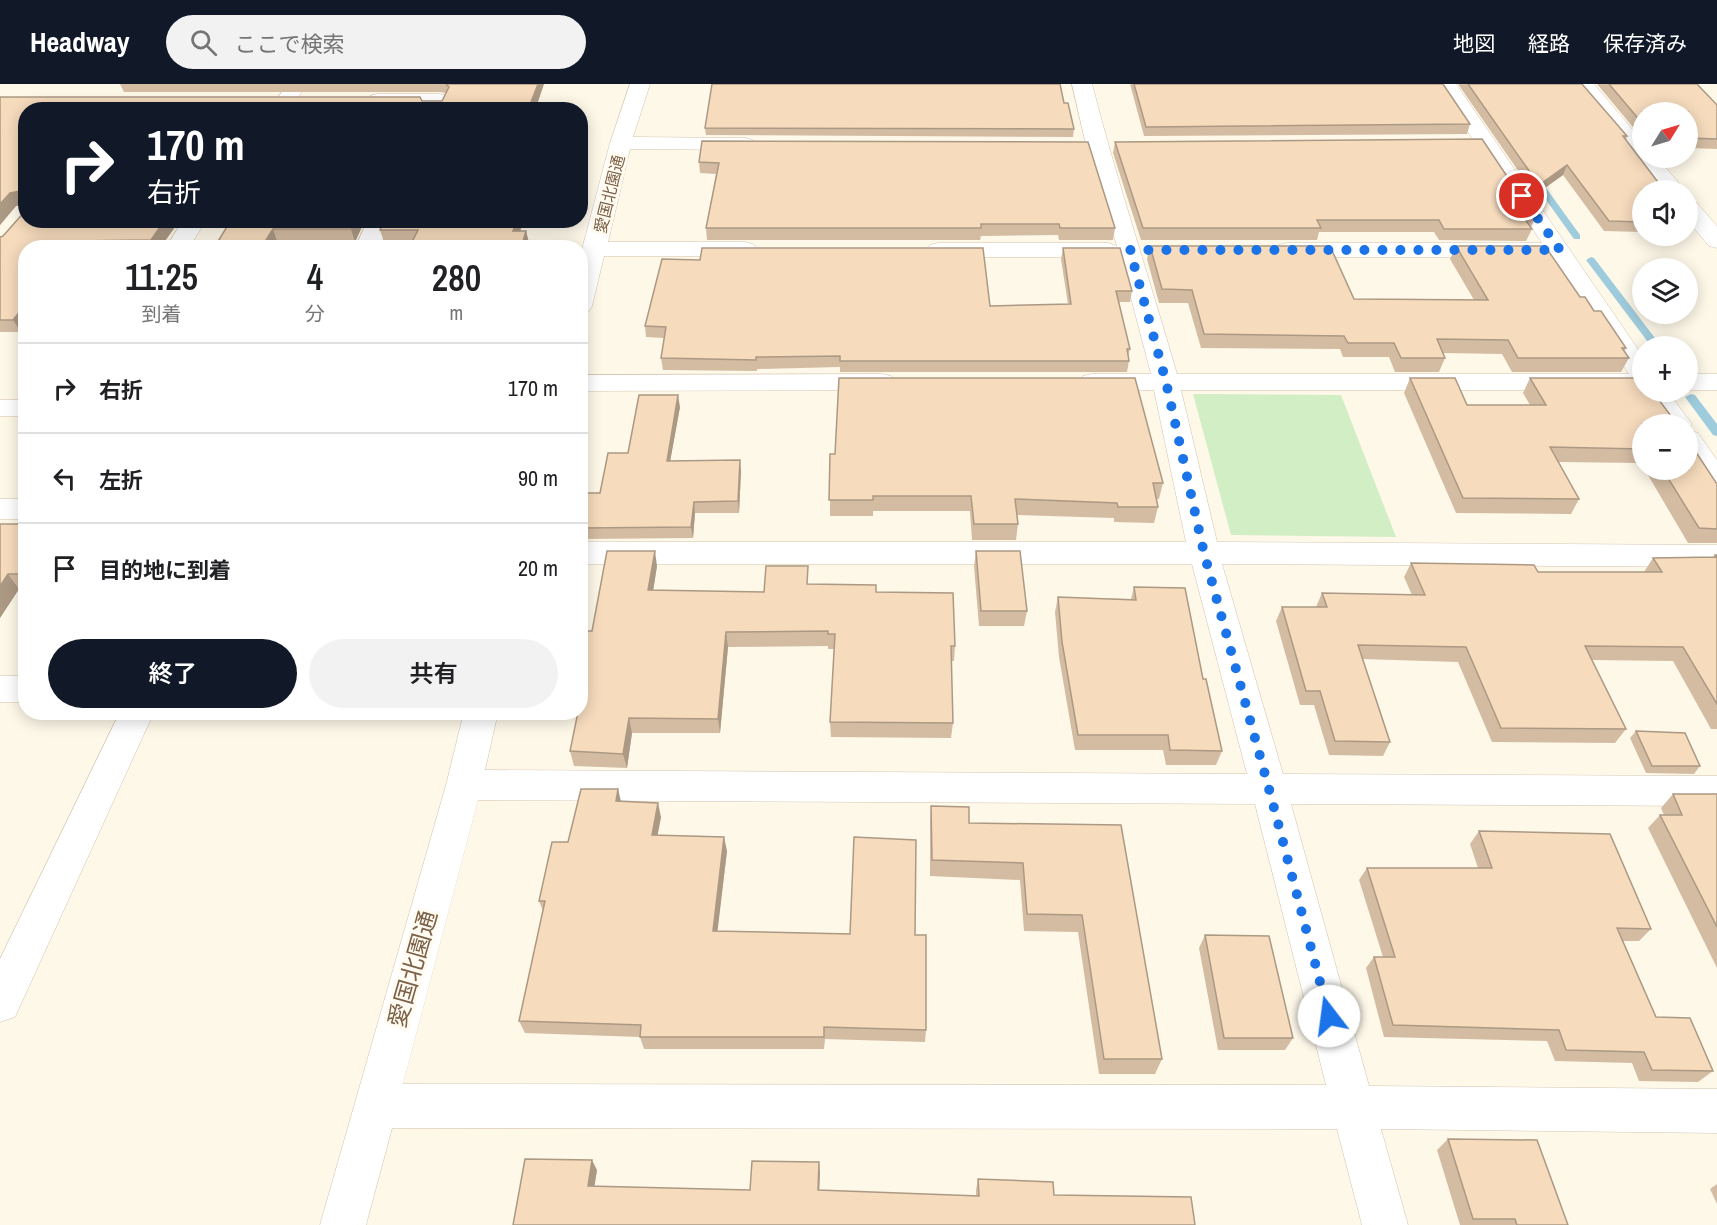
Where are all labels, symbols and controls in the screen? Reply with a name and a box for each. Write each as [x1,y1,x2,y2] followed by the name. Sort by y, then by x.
[166,15,586,69] search box
[30,23,130,61] text: Headway
[187,26,220,59] icon: search
[235,29,345,59] text: ここで検索
[1453,29,1495,58] text: 地図
[1528,29,1570,58] text: 経路
[1603,29,1687,58] text: 保存済み
[1632,102,1698,168] north arrow
[1632,102,1698,480] map controls
[147,117,245,173] text: 170 m
[48,126,126,204] icon: right
[589,153,629,235] street label: 愛国北園通
[1496,170,1547,221] pin
[147,174,201,210] text: 右折
[1505,179,1538,212] icon: arrive
[1632,180,1698,246] button: sound
[125,253,198,301] text: 11:25
[307,253,323,301] text: 4
[432,254,481,302] text: 280
[1632,258,1698,324] button: layers
[450,299,463,326] text: m
[141,300,181,327] text: 到着
[305,300,325,327] text: 分
[1632,336,1698,402] button: +
[48,372,81,405] icon: right
[508,373,558,403] text: 170 m
[99,375,143,405] text: 右折
[1632,414,1698,480] button: −
[48,462,81,495] icon: left
[518,463,558,493] text: 90 m
[99,465,143,495] text: 左折
[48,552,81,585] icon: arrive
[518,553,558,583] text: 20 m
[99,555,231,585] text: 目的地に到着
[48,639,297,708] button: 終了
[309,639,558,708] button: 共有
[380,907,444,1031] street label: 愛国北園通
[1297,984,1361,1048] position arrow

